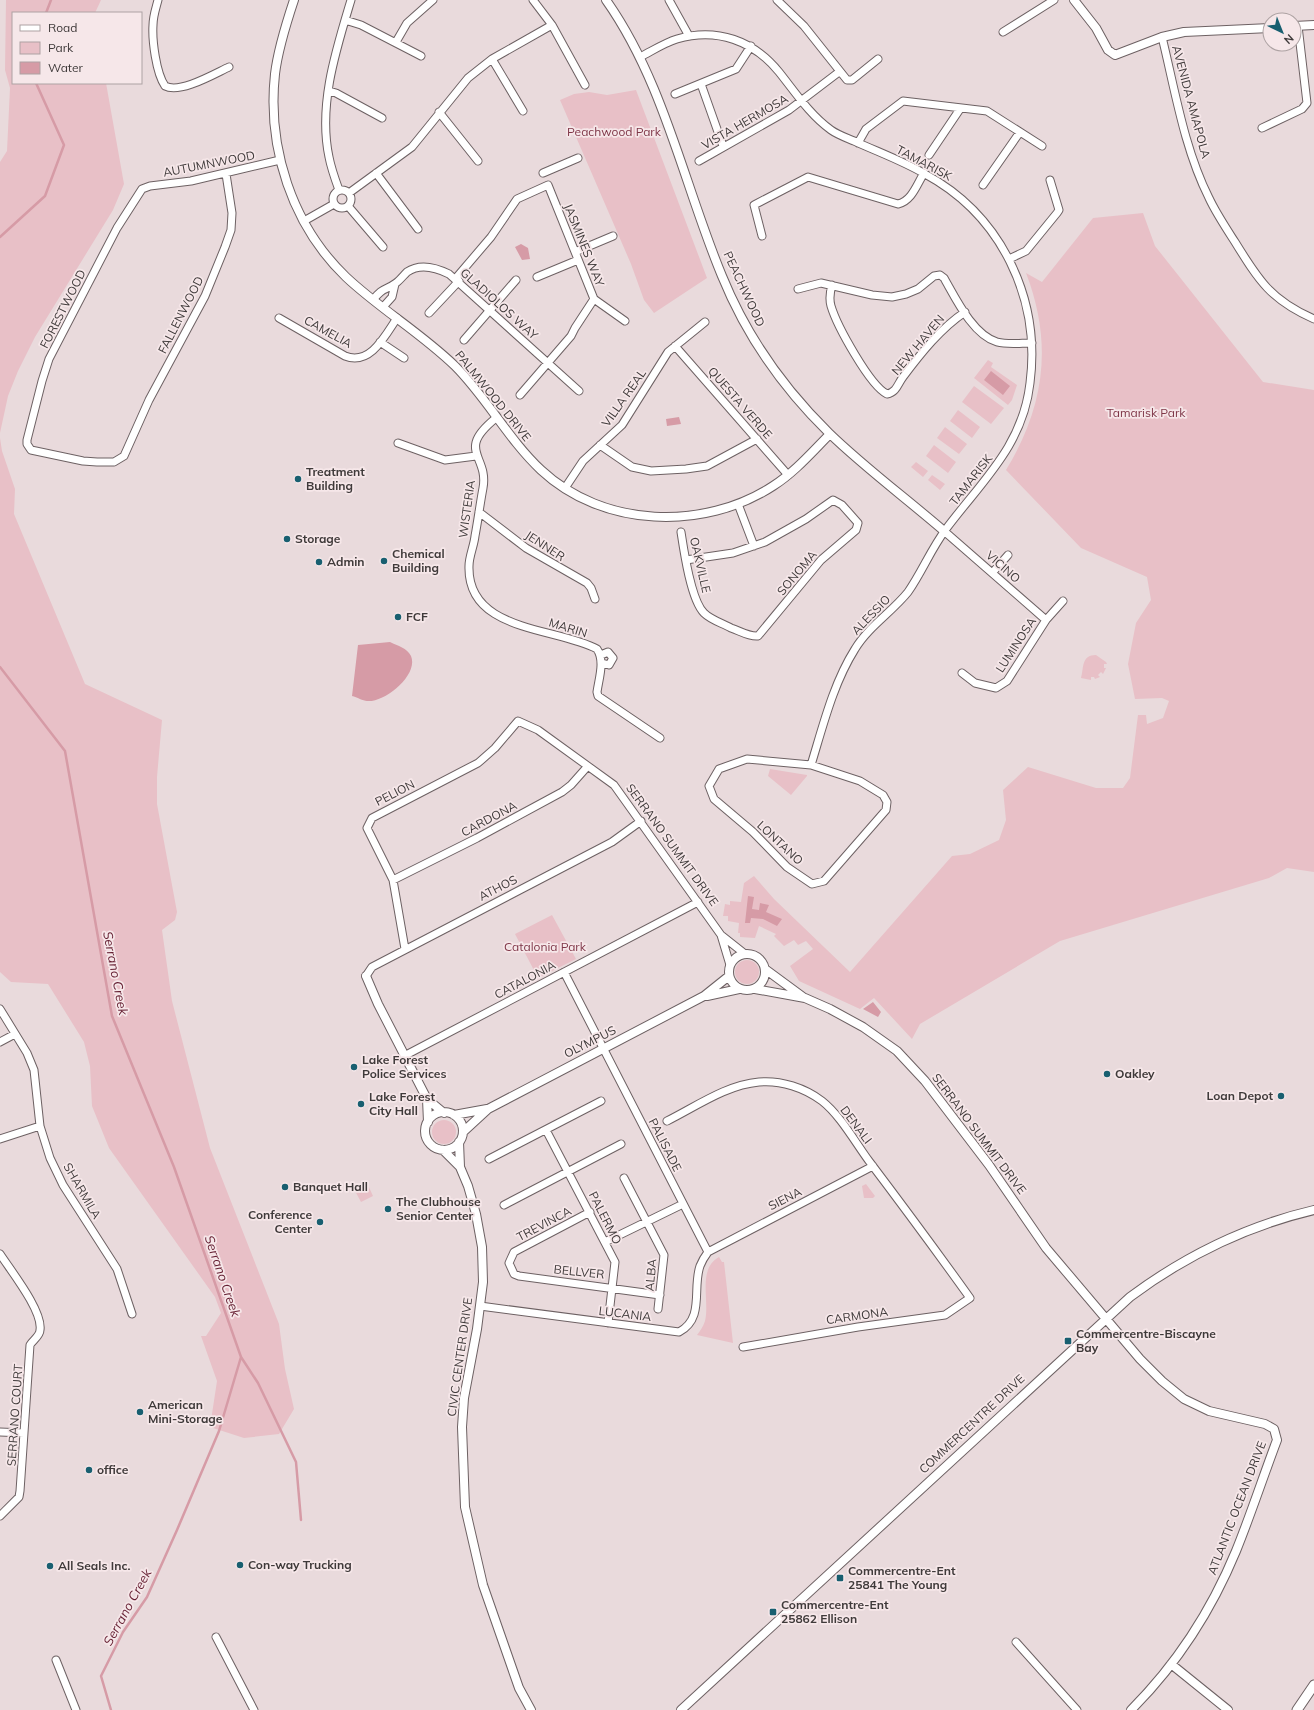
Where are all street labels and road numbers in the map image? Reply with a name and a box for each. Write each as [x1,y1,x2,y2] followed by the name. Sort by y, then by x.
[1169,44,1214,160] street label: AVENIDA AMAPOLA
[699,91,791,152] street label: VISTA HERMOSA
[894,142,955,184] street label: TAMARISK
[162,147,256,180] street label: AUTUMNWOOD
[561,201,608,289] street label: JASMINES WAY
[720,249,768,329] street label: PEACHWOOD
[457,265,542,343] street label: GLADIOLOS WAY
[36,267,89,351] street label: FORESTWOOD
[155,274,206,356] street label: FALLENWOOD
[888,311,947,378] street label: NEW HAVEN
[302,312,355,351] street label: CAMELIA
[452,347,535,444] street label: PALMWOOD DRIVE
[705,364,776,442] street label: QUESTA VERDE
[598,366,649,429] street label: VILLA REAL
[946,451,995,508] street label: TAMARISK
[455,479,478,539] street label: WISTERIA
[523,527,568,564] street label: JENNER
[687,535,714,594] street label: OAKVILLE
[773,547,820,598] street label: SONOMA
[983,548,1024,586] street label: VICINO
[848,592,893,638] street label: ALESSIO
[992,614,1039,675] street label: LUMINOSA
[547,615,589,640] street label: MARIN
[372,776,417,809] street label: PELION
[623,781,722,909] street label: SERRANO SUMMIT DRIVE
[458,798,519,840] street label: CARDONA
[754,817,807,868] street label: LONTANO
[476,872,519,904] street label: ATHOS
[492,957,558,1002] street label: CATALONIA
[561,1022,618,1061] street label: OLYMPUS
[929,1070,1030,1197] street label: SERRANO SUMMIT DRIVE
[837,1103,875,1147] street label: DENALI
[646,1116,685,1174] street label: PALISADE
[60,1160,105,1222] street label: SHARMILA
[766,1184,804,1213] street label: SIENA
[586,1189,625,1247] street label: PALERMO
[514,1203,574,1244] street label: TREVINCA
[642,1258,659,1292] street label: ALBA
[553,1261,605,1282] street label: BELLVER
[444,1297,475,1417] street label: CIVIC CENTER DRIVE
[598,1303,652,1324] street label: LUCANIA
[825,1304,889,1327] street label: CARMONA
[3,1363,26,1467] street label: SERRANO COURT
[916,1371,1028,1476] street label: COMMERCENTRE DRIVE
[1204,1439,1269,1577] street label: ATLANTIC OCEAN DRIVE

